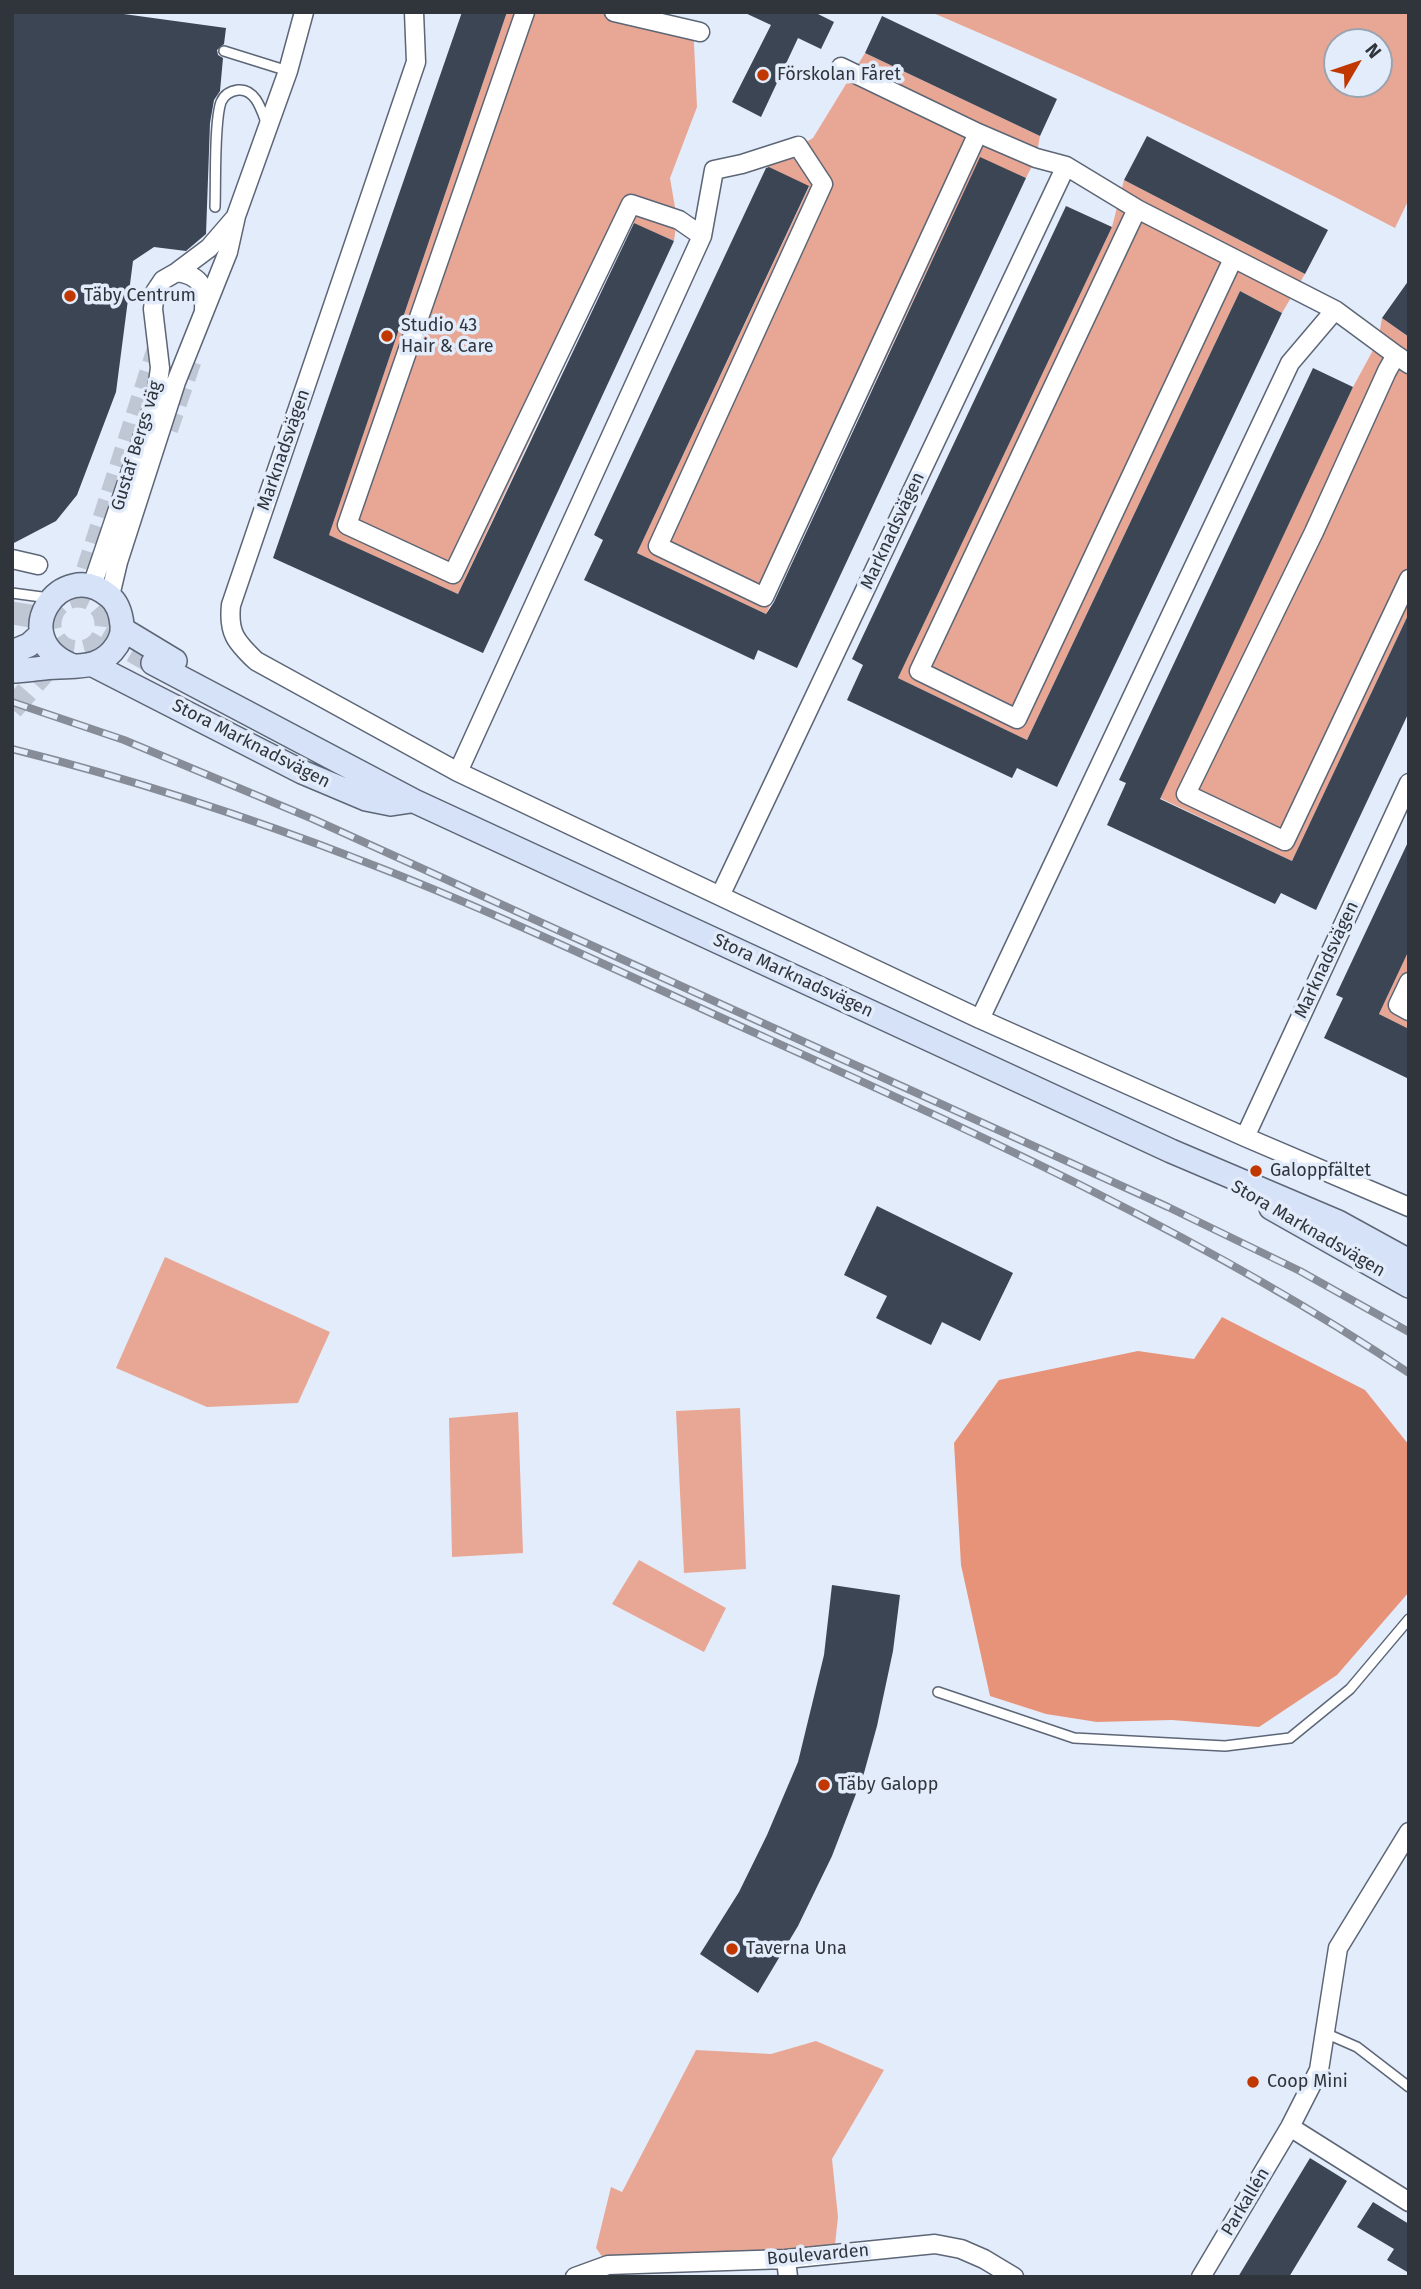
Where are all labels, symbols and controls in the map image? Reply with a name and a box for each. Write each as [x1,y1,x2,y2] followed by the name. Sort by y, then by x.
[1323,28,1393,98] north arrow
[1360,39,1386,63] text: N
[777,64,901,86] place label: Förskolan Fåret
[755,67,771,83] marker: Förskolan Fåret
[84,285,196,307] place label: Täby Centrum
[62,288,78,304] marker: Täby Centrum
[401,315,494,358] place label: Studio 43 Hair & Care
[379,328,395,344] marker: Studio 43 Hair & Care
[107,378,167,514] street label: Gustaf Bergs väg
[253,387,315,513] street label: Marknadsvägen
[856,469,930,593] street label: Marknadsvägen
[168,695,334,793] street label: Stora Marknadsvägen
[1290,898,1364,1022] street label: Marknadsvägen
[709,929,877,1023] street label: Stora Marknadsvägen
[1270,1160,1371,1182] place label: Galoppfältet
[1248,1163,1264,1179] marker: Galoppfältet
[1227,1176,1389,1282] street label: Stora Marknadsvägen
[838,1774,938,1796] place label: Täby Galopp
[816,1777,832,1793] marker: Täby Galopp
[746,1938,847,1960] place label: Taverna Una
[724,1941,740,1957] marker: Taverna Una
[1267,2071,1348,2093] place label: Coop Mini
[1245,2074,1261,2090] marker: Coop Mini
[1217,2164,1275,2240] street label: Parkallén
[766,2240,870,2270] street label: Boulevarden

